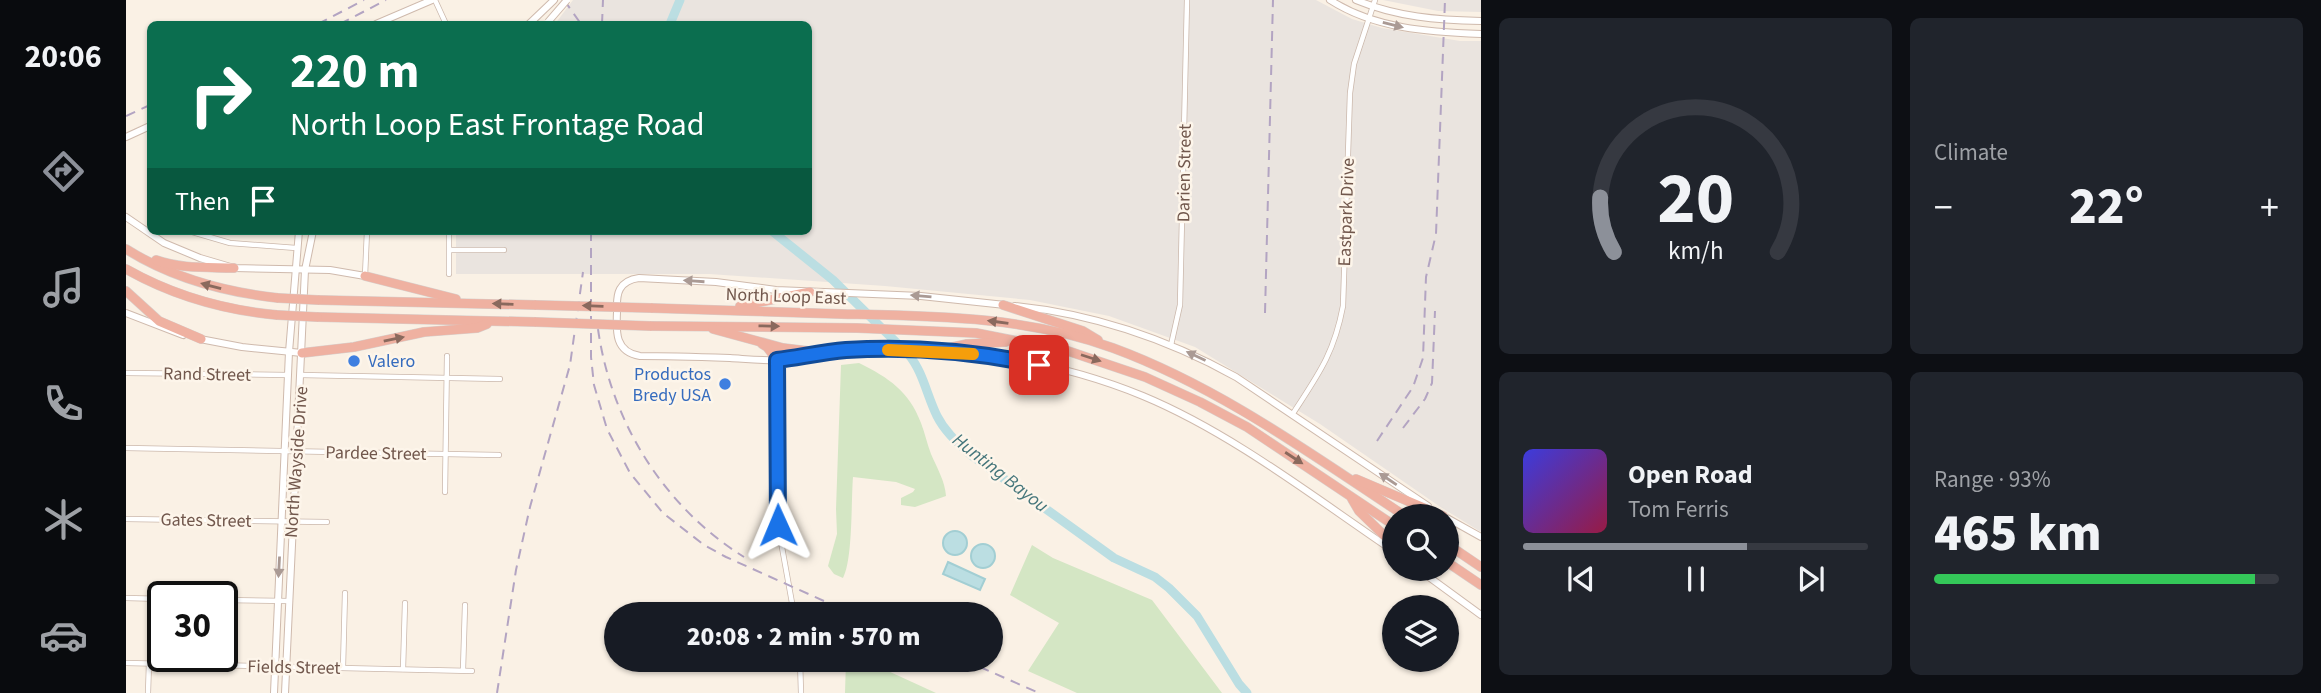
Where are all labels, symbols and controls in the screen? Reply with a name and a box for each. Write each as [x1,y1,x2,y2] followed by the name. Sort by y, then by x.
[1382,20,1404,31] one-way arrow
[24,34,102,80] text: 20:06
[290,37,419,107] text: 220 m
[175,49,266,140] icon: right
[290,102,704,148] text: North Loop East Frontage Road
[1171,124,1198,222] street label: Darien Street
[1934,136,2008,169] text: Climate
[39,147,88,196] icon: directions
[1657,147,1734,251] text: 20
[1332,157,1361,267] street label: Eastpark Drive
[2069,170,2144,244] text: 22°
[1934,181,1953,235] text: −
[2260,181,2279,235] text: +
[244,182,282,220] icon: arrive
[175,183,230,220] text: Then
[1668,233,1723,269] text: km/h
[39,263,88,312] icon: music
[683,275,705,286] one-way arrow
[200,280,221,290] one-way arrow
[725,282,847,311] street label: North Loop East
[910,290,932,301] one-way arrow
[492,298,514,309] one-way arrow
[582,301,604,312] one-way arrow
[987,316,1009,327] one-way arrow
[758,321,780,332] one-way arrow
[383,333,405,344] one-way arrow
[1009,335,1069,395] pin
[1020,346,1058,384] icon: arrive
[368,349,415,374] place label: Valero
[1186,350,1207,361] one-way arrow
[346,353,362,369] marker: Valero
[1080,353,1101,364] one-way arrow
[163,361,251,388] street label: Rand Street
[633,362,711,408] place label: Productos Bredy USA
[717,376,733,392] marker: Productos Bredy USA
[39,379,88,428] icon: phone
[279,385,314,539] street label: North Wayside Drive
[946,427,1054,519] water label: Hunting Bayou
[325,440,427,467] street label: Pardee Street
[1285,451,1303,465] one-way arrow
[1628,456,1753,493] text: Open Road
[1934,463,2051,496] text: Range · 93%
[1379,472,1397,486] one-way arrow
[741,488,815,562] position arrow
[1628,493,1729,526] text: Tom Ferris
[39,495,88,544] icon: climate
[1934,497,2102,571] text: 465 km
[1382,504,1459,672] map controls
[1382,504,1459,581] button: search
[160,507,252,534] street label: Gates Street
[274,556,285,578] one-way arrow
[1562,560,1600,598] icon: previous
[1677,560,1715,598] icon: pause
[1792,560,1830,598] icon: next
[147,581,238,672] speed limit sign: 30
[1382,595,1459,672] button: layers
[39,611,88,660] icon: car
[687,618,920,655] text: 20:08 · 2 min · 570 m
[247,654,341,681] street label: Fields Street

